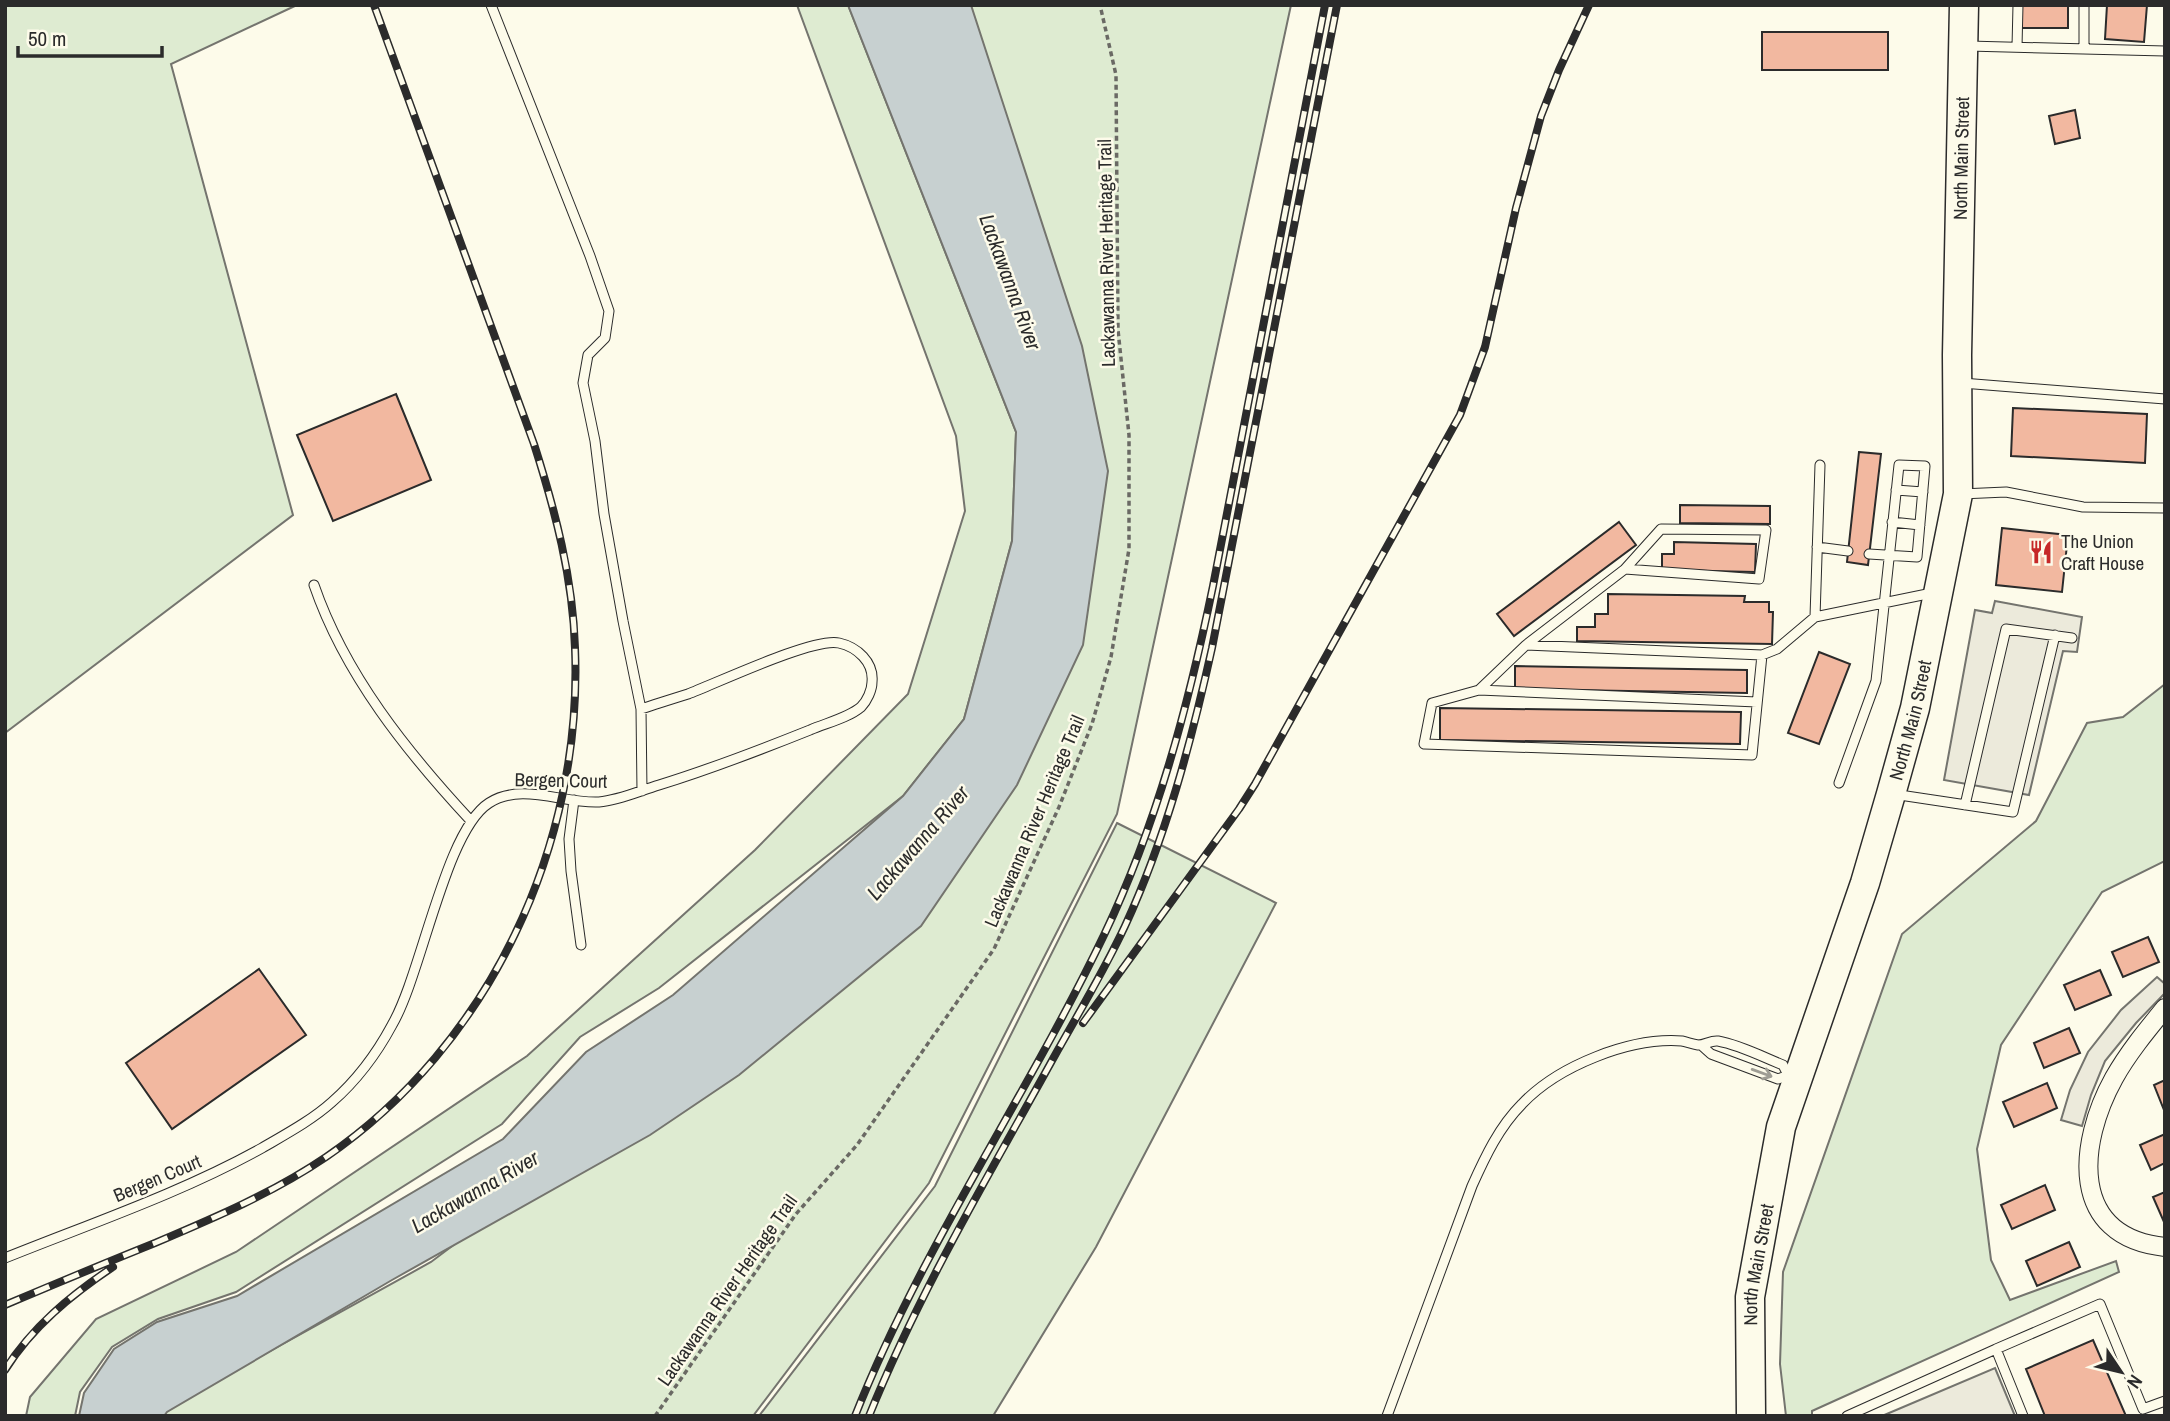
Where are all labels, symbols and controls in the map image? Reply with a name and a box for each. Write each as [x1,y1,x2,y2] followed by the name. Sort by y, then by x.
[18,14,161,58] scale bar
[28,24,66,53] text: 50 m
[1947,96,1975,220] street label: North Main Street
[1091,139,1121,367] street label: Lackawanna River Heritage Trail
[972,210,1049,355] water label: Lackawanna River
[2061,528,2144,576] place label: The Union Craft House
[2027,538,2055,566] restaurant icon: The Union Craft House
[1882,657,1937,783] street label: North Main Street
[978,711,1090,931] street label: Lackawanna River Heritage Trail
[514,766,608,794] street label: Bergen Court
[860,778,976,906] water label: Lackawanna River
[1751,1068,1773,1080] one-way arrow
[406,1143,545,1240] water label: Lackawanna River
[109,1148,205,1208] street label: Bergen Court
[651,1189,803,1391] street label: Lackawanna River Heritage Trail
[1737,1201,1780,1326] street label: North Main Street
[2086,1337,2156,1407] north arrow
[2121,1370,2149,1394] text: N

